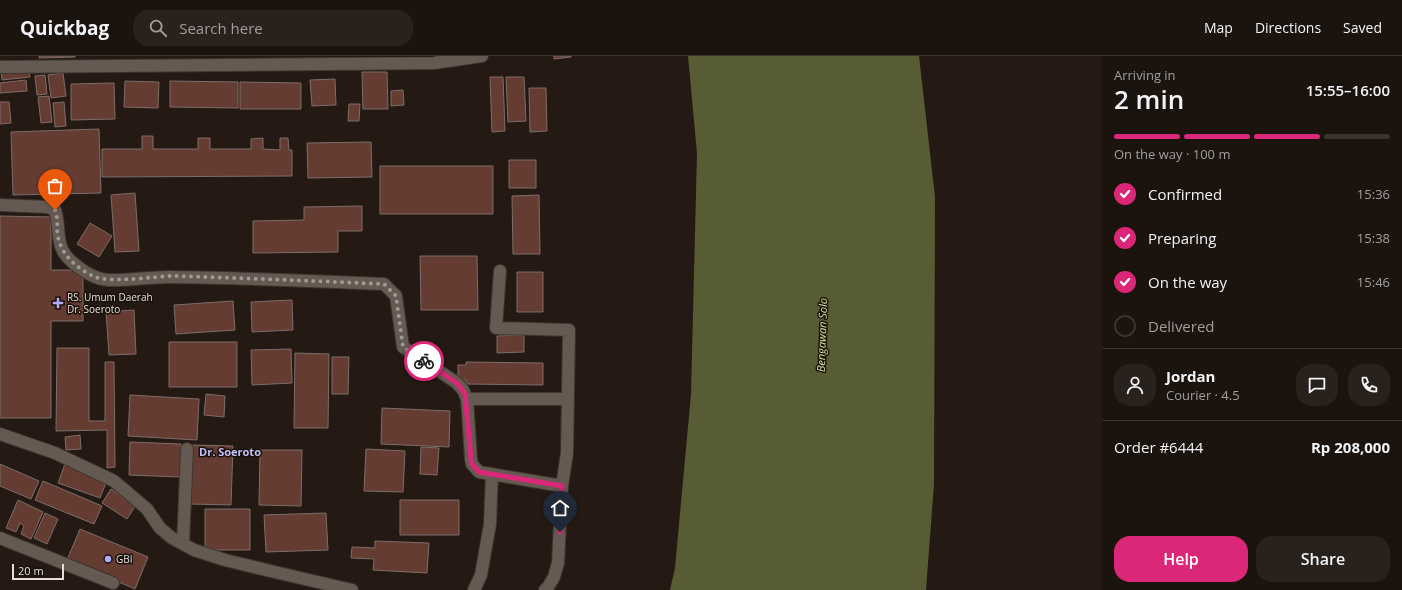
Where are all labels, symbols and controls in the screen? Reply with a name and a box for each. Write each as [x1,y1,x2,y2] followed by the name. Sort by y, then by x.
[133,10,413,46] search box
[20,15,109,41] text: Quickbag
[147,17,169,39] icon: search
[179,18,263,38] text: Search here
[1204,18,1233,37] text: Map
[1255,18,1321,37] text: Directions
[1343,18,1382,37] text: Saved
[1114,66,1176,84] text: Arriving in
[1306,80,1390,100] text: 15:55–16:00
[1114,81,1184,117] text: 2 min
[1114,145,1230,163] text: On the way · 100 m
[38,169,72,210] pin
[44,175,66,197] icon: bag
[1114,183,1136,205] icon: check
[1148,184,1222,204] text: Confirmed
[1357,185,1390,203] text: 15:36
[1114,227,1136,249] icon: check
[1148,228,1216,248] text: Preparing
[1357,229,1390,247] text: 15:38
[1114,271,1136,293] icon: check
[1148,272,1227,292] text: On the way
[1357,273,1390,291] text: 15:46
[67,290,153,316] place label: RS. Umum Daerah Dr. Soeroto
[52,297,64,309] marker: RS. Umum Daerah Dr. Soeroto
[813,298,830,372] water label: Bengawan Solo
[1148,316,1215,336] text: Delivered
[404,341,444,381] courier
[413,350,435,372] icon: bike
[1114,364,1156,406] button: person
[1296,364,1338,406] button: chat
[1348,364,1390,406] button: phone
[1166,366,1215,386] text: Jordan
[1166,386,1240,404] text: Courier · 4.5
[1114,437,1203,457] text: Order #6444
[1311,437,1390,457] text: Rp 208,000
[199,444,261,459] district label: Dr. Soeroto
[543,491,577,532] pin
[549,497,571,519] icon: home
[1114,536,1248,582] button: Help
[1256,536,1390,582] button: Share
[116,552,133,566] place label: GBI
[103,554,113,564] marker: GBI
[12,562,64,581] scale bar
[18,563,44,578] text: 20 m

